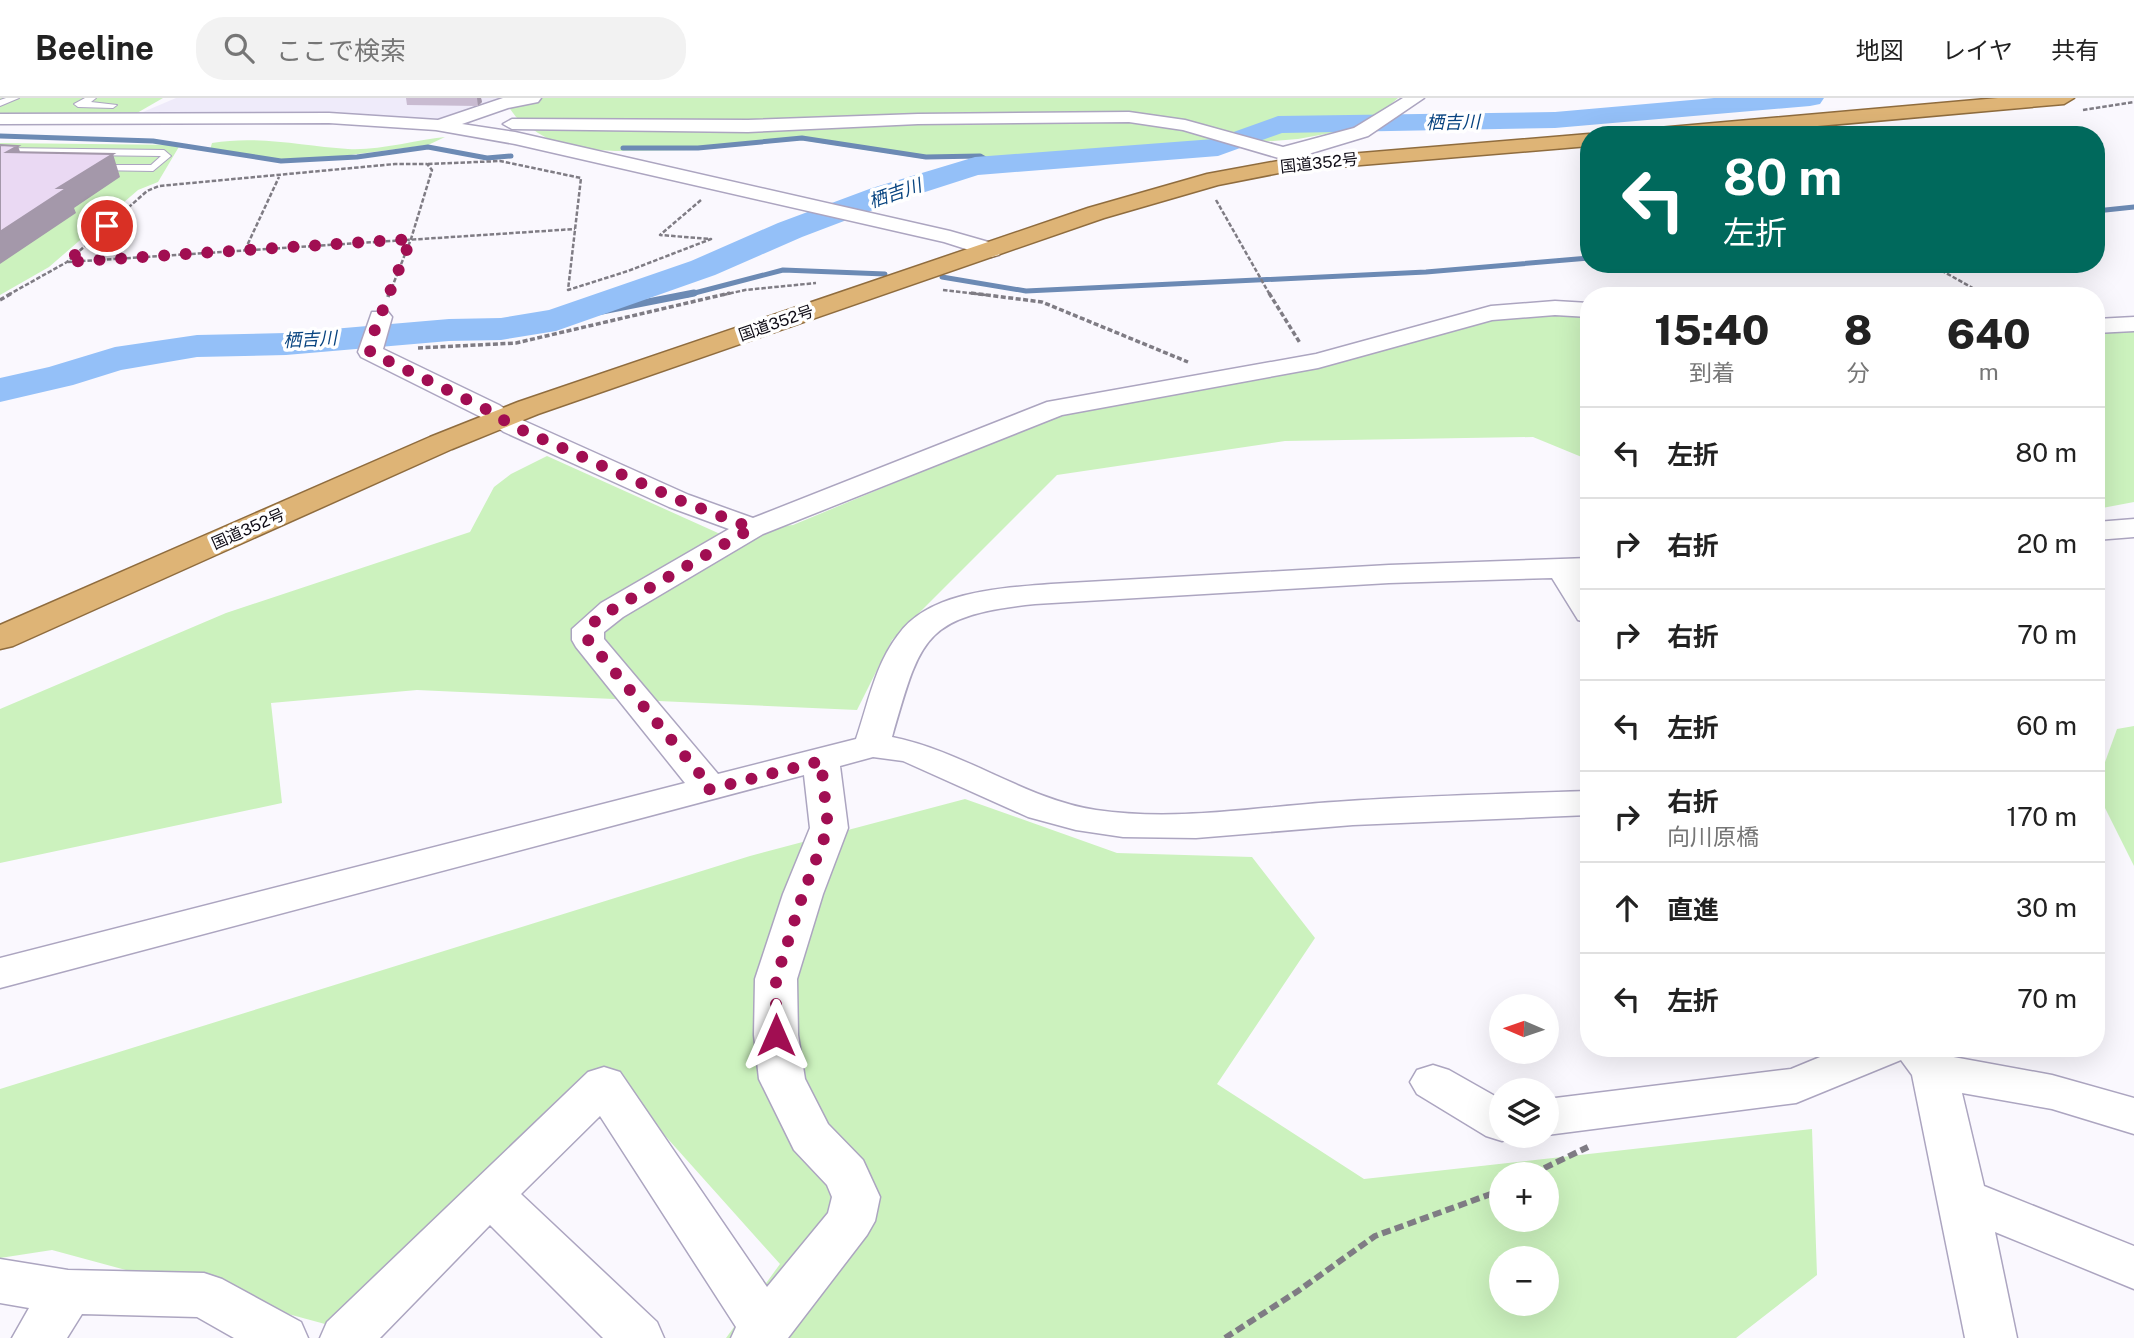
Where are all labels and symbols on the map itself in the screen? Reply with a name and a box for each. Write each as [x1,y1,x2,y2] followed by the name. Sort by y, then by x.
[1426,111,1482,133] water label: 栖吉川
[1279,149,1359,177] street label: 国道352号
[866,174,926,212] water label: 栖吉川
[77,196,137,256] pin
[736,301,816,345] street label: 国道352号
[282,327,340,351] water label: 栖吉川
[209,504,287,554] street label: 国道352号
[1489,994,1559,1064] north arrow
[739,998,813,1072] position arrow

